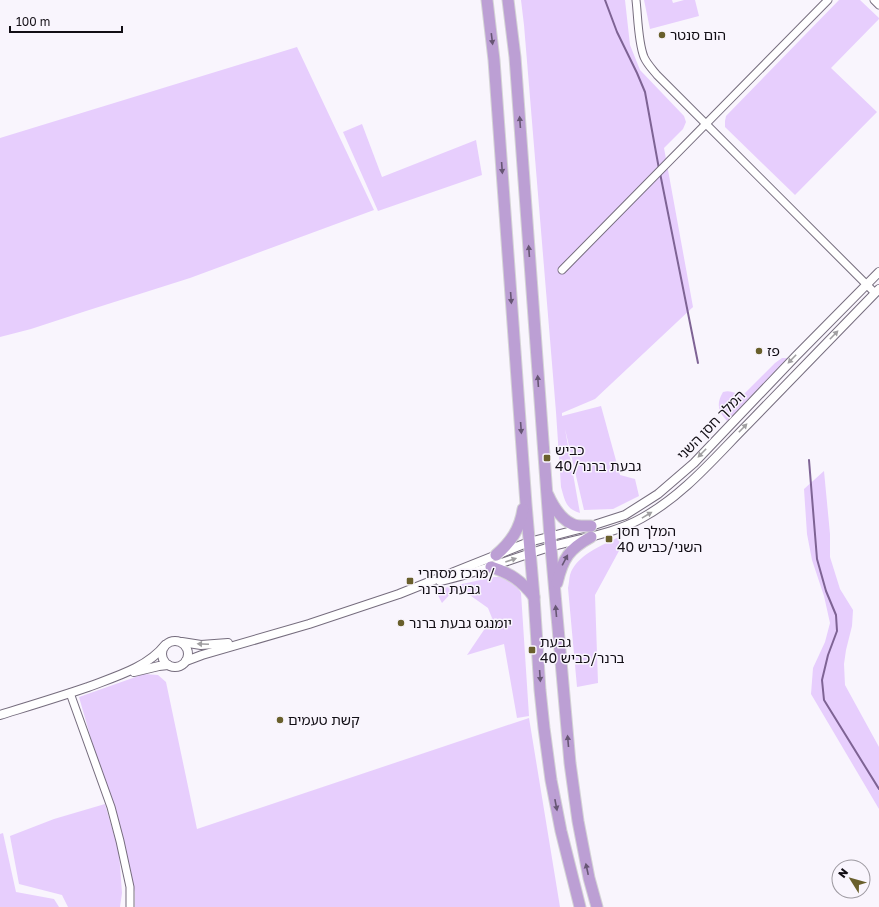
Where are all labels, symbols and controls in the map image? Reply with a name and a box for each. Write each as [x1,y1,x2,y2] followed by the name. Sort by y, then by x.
[10,8,122,34] scale bar
[16,14,50,29] text: 100 m
[670,26,726,43] place label: הום סנטר
[657,30,667,40] marker: הום סנטר
[489,33,495,45] one-way arrow
[516,116,523,128] one-way arrow
[499,162,506,174] one-way arrow
[526,245,533,257] one-way arrow
[508,292,515,304] one-way arrow
[829,330,839,340] one-way arrow
[767,342,780,359] place label: פז
[754,346,764,356] marker: פז
[787,354,797,364] one-way arrow
[535,375,542,387] one-way arrow
[673,386,748,463] street label: המלך חסן השני
[517,422,524,434] one-way arrow
[739,423,748,433] one-way arrow
[555,441,641,474] place label: כביש 40/גבעת ברנר
[698,448,707,459] one-way arrow
[542,453,552,463] marker: כביש 40/גבעת ברנר
[642,511,652,519] one-way arrow
[617,522,702,555] place label: המלך חסן השני/כביש 40
[604,534,614,544] marker: המלך חסן השני/כביש 40
[561,555,568,566] one-way arrow
[506,557,518,563] one-way arrow
[418,564,495,597] place label: מרכז מסחרי/ גבעת ברנר
[405,576,415,586] marker: מרכז מסחרי/ גבעת ברנר
[553,605,560,617] one-way arrow
[409,614,512,631] place label: יומנגס גבעת ברנר
[396,618,406,628] marker: יומנגס גבעת ברנר
[540,633,625,666] place label: גבעת ברנר/כביש 40
[197,641,209,648] one-way arrow
[527,645,537,655] marker: גבעת ברנר/כביש 40
[536,670,543,682] one-way arrow
[288,711,360,728] place label: קשת טעמים
[275,715,285,725] marker: קשת טעמים
[564,735,571,747] one-way arrow
[553,798,559,811] one-way arrow
[831,859,871,899] north arrow
[584,863,590,875] one-way arrow
[835,865,850,880] text: N

